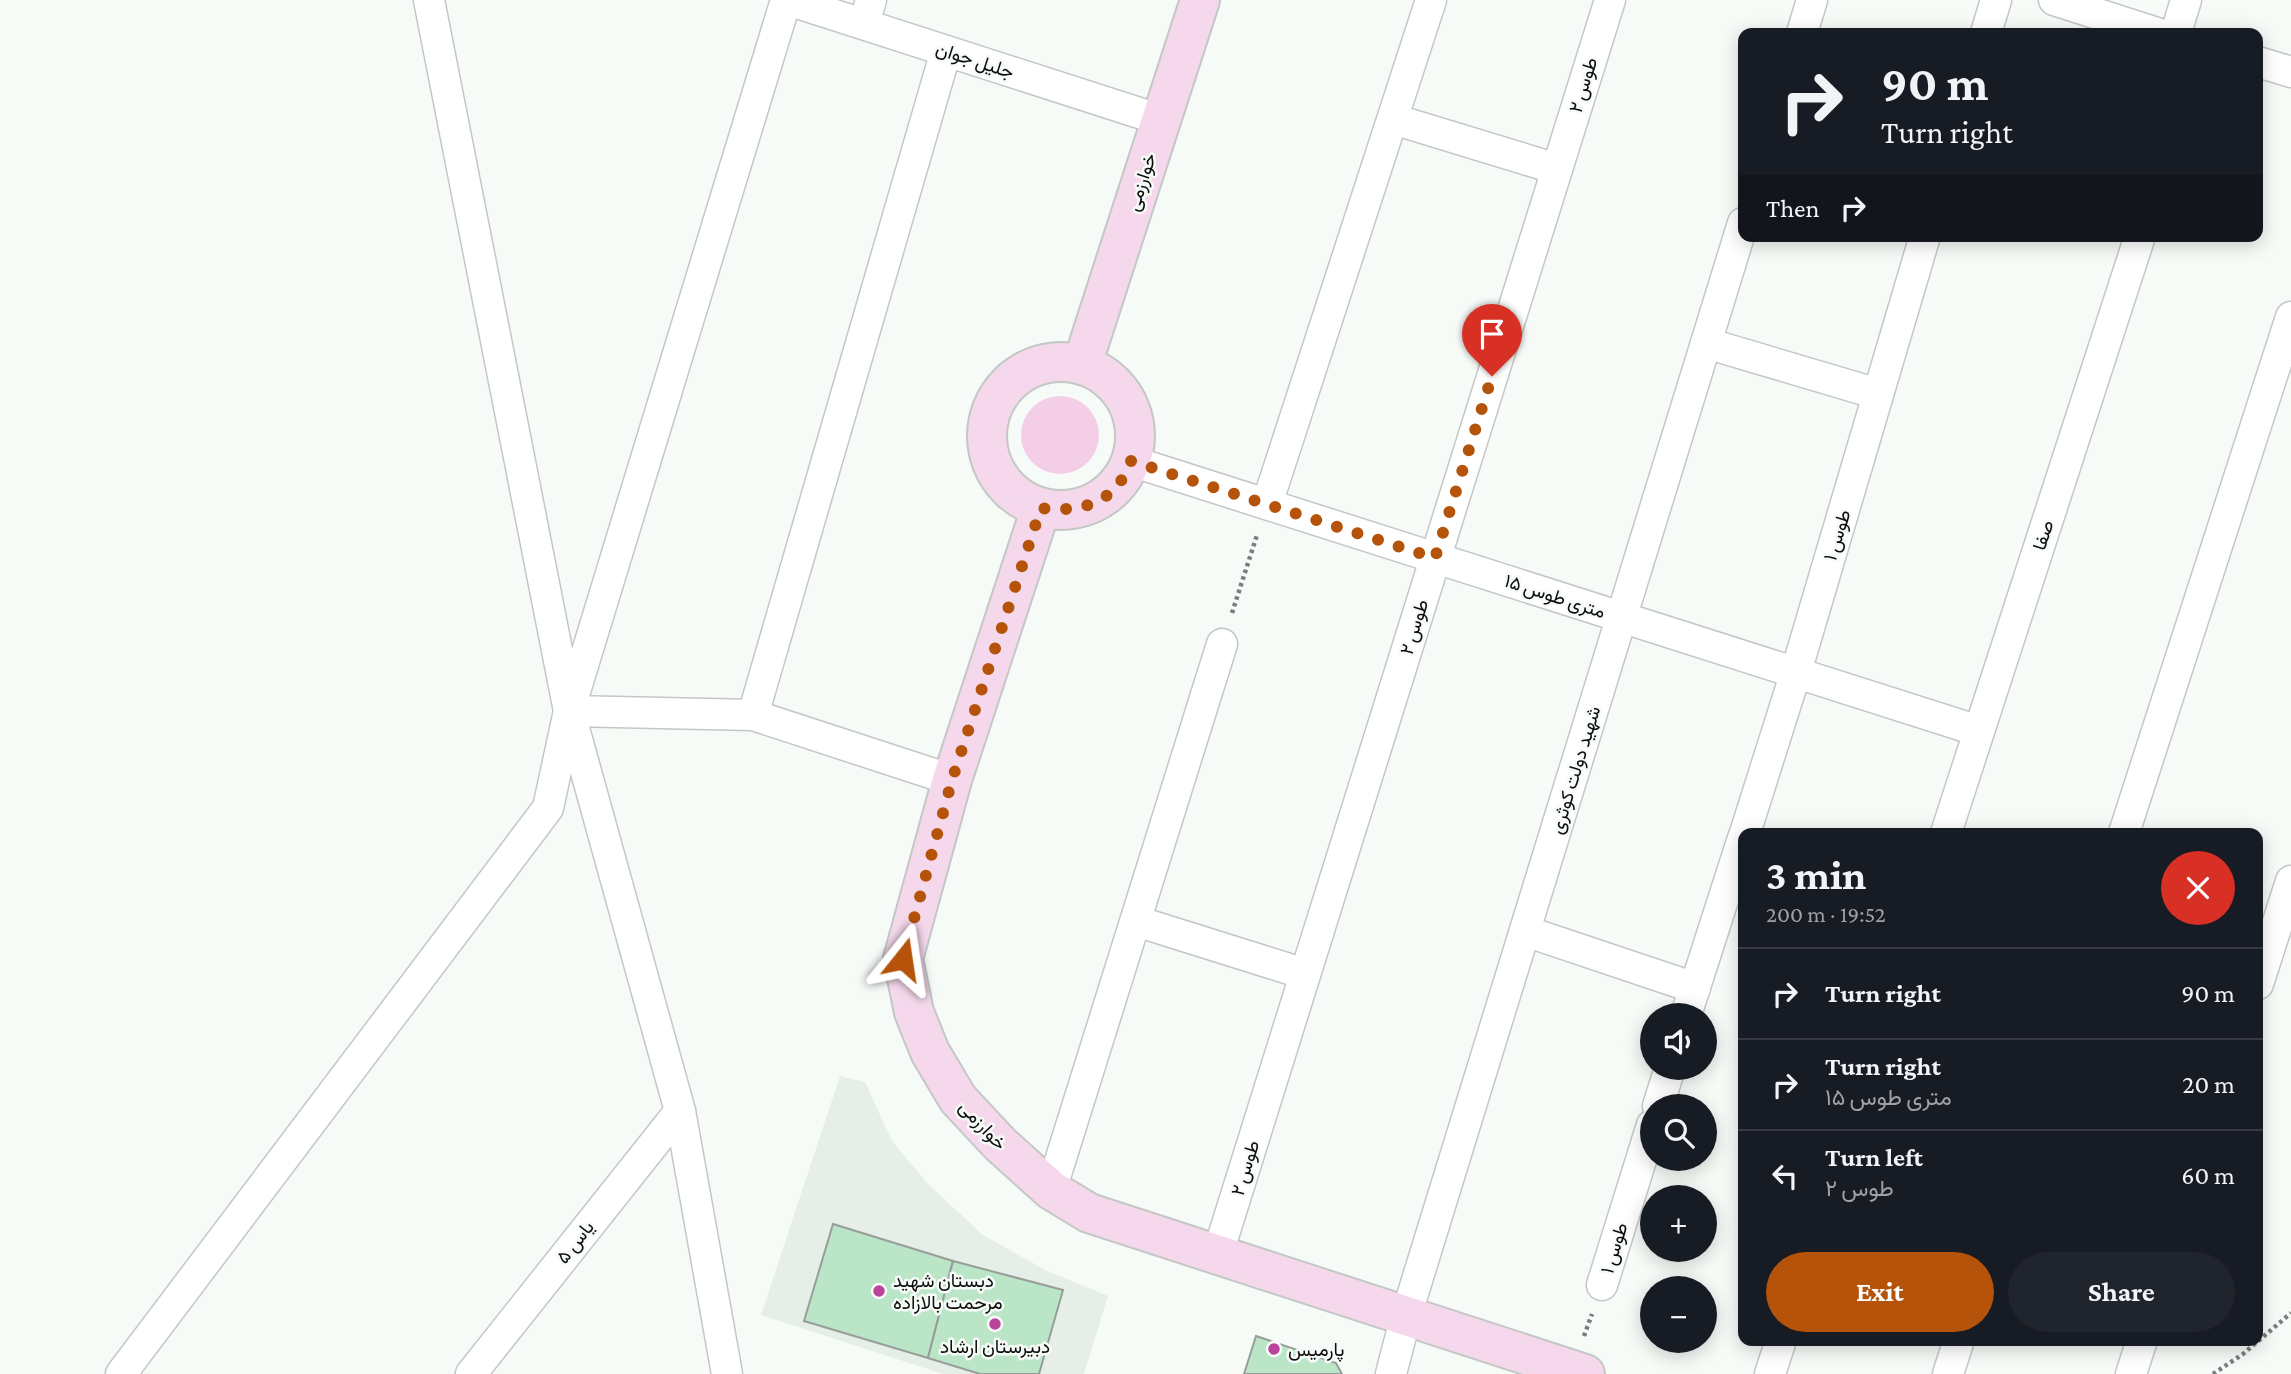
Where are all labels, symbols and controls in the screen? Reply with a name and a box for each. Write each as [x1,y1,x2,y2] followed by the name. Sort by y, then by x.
[933,37,1017,83] street label: جلیل جوان
[1565,55,1602,116] street label: طوس ۲
[1766,56,1857,147] icon: right
[1881,56,1988,111] text: 90 m
[1881,114,2013,150] text: Turn right
[1122,150,1161,214] street label: خوارزمی
[1834,189,1872,227] icon: right
[1766,194,1820,223] text: Then
[1462,304,1522,376] pin
[1473,315,1511,353] icon: arrive
[1819,507,1856,563] street label: طوس ۱
[2028,517,2058,553] street label: صفا
[1502,570,1608,623] street label: ۱۵ متری طوس
[1396,597,1433,658] street label: طوس ۲
[1546,703,1605,837] street label: شهید دولت کوثری
[1766,851,1866,898] text: 3 min
[2161,851,2235,925] button: close
[1766,901,1886,927] text: 200 m · 19:52
[866,922,940,996] position arrow
[1766,975,1804,1013] icon: right
[1825,979,1941,1008] text: Turn right
[2181,979,2235,1008] text: 90 m
[1640,1003,1717,1353] map controls
[1640,1003,1717,1080] button: sound
[1825,1052,1941,1081] text: Turn right
[1766,1066,1804,1104] icon: right
[2182,1070,2235,1099] text: 20 m
[1825,1084,1952,1110] text: ۱۵ متری طوس
[1640,1094,1717,1171] button: search
[954,1096,1011,1155] street label: خوارزمی
[1227,1138,1264,1199] street label: طوس ۲
[1825,1143,1923,1172] text: Turn left
[1766,1157,1804,1195] icon: left
[2181,1161,2235,1190] text: 60 m
[1825,1175,1894,1201] text: طوس ۲
[1640,1185,1717,1262] button: +
[552,1217,599,1268] street label: یاس ۵
[1596,1220,1633,1276] street label: طوس ۱
[1766,1252,1994,1332] button: Exit
[2008,1252,2235,1332] button: Share
[893,1270,1003,1314] place label: دبستان شهید مرحمت بالازاده
[1640,1276,1717,1353] button: −
[871,1283,887,1299] marker: دبستان شهید مرحمت بالازاده
[987,1316,1003,1332] marker: دبیرستان ارشاد
[940,1336,1050,1358] place label: دبیرستان ارشاد
[1288,1339,1344,1363] place label: پارمیس
[1266,1341,1282,1357] marker: پارمیس

